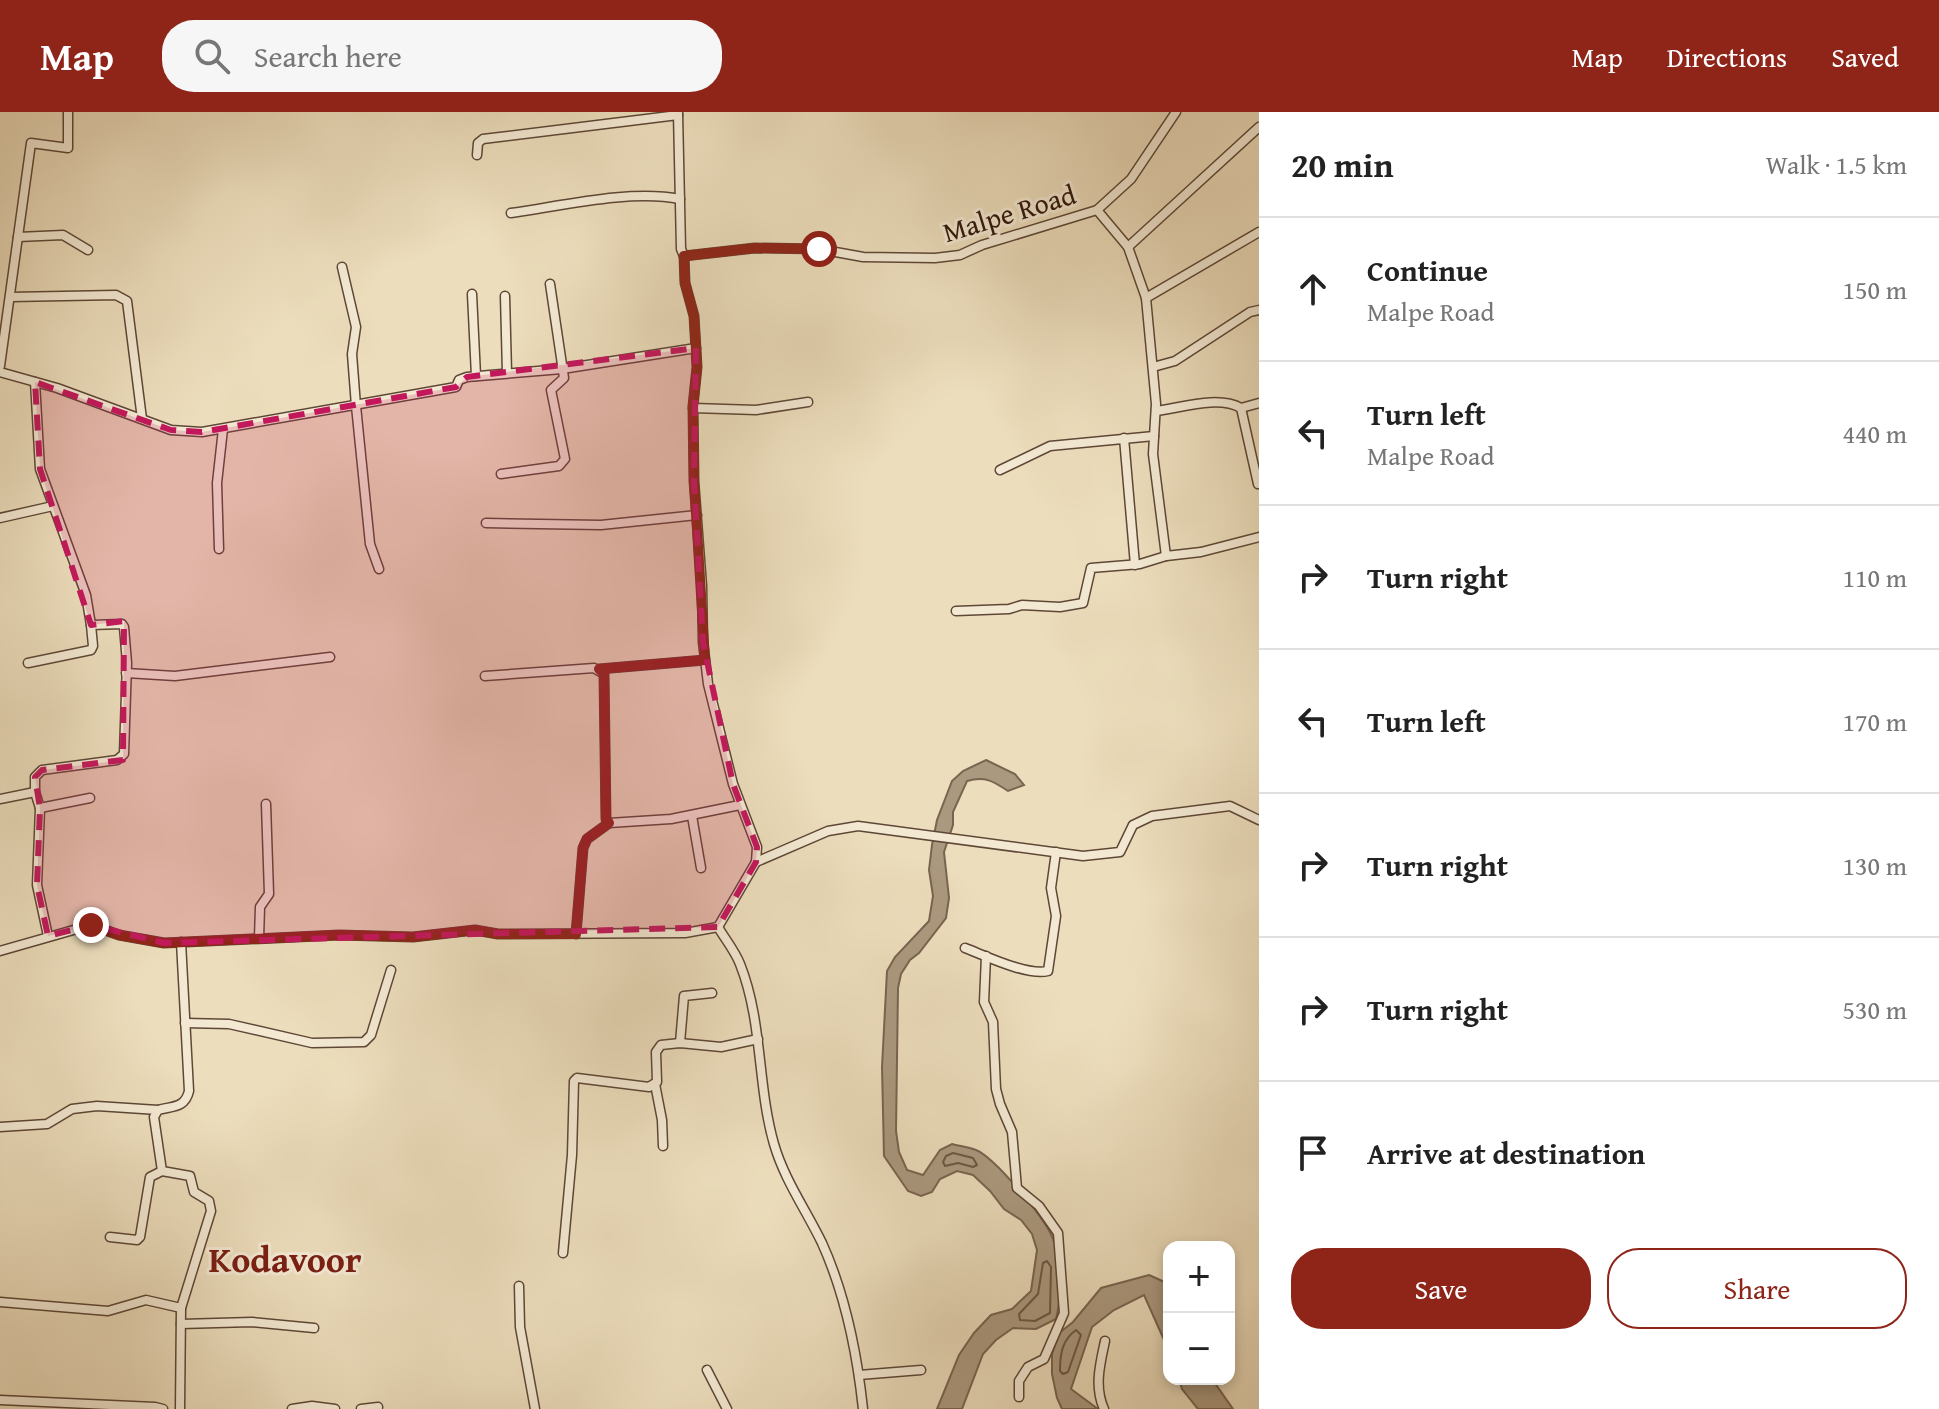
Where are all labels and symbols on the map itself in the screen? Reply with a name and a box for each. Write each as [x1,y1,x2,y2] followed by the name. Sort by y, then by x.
[937,173,1080,252] street label: Malpe Road
[801,231,837,267] route start
[73,907,109,943] route end
[208,1232,362,1285] district label: Kodavoor

